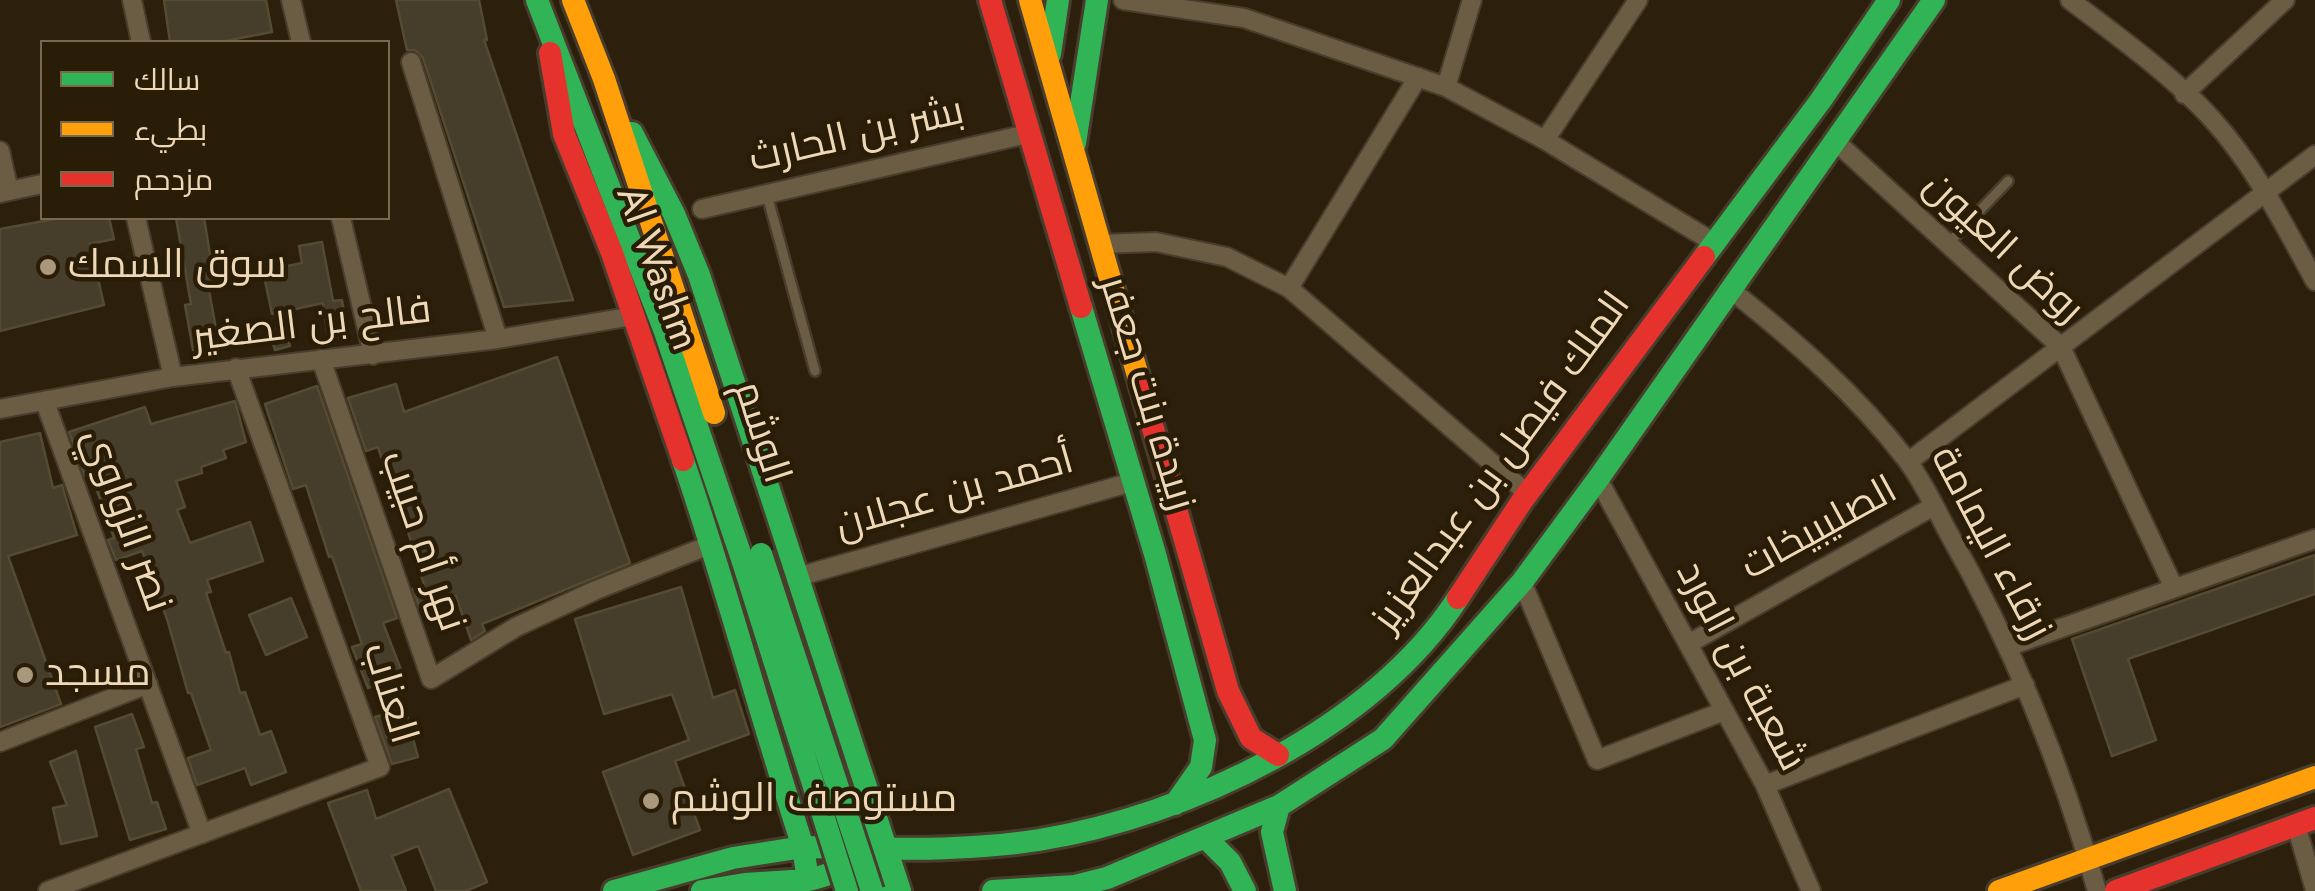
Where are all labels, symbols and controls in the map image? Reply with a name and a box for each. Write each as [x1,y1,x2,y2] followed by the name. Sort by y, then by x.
[40,40,390,220] legend
[134,58,200,101] text: سالك
[745,89,969,185] street label: بشر بن الحارث
[134,108,207,151] text: بطيء
[134,158,213,201] text: مزدحم
[1912,163,2092,335] street label: روض العيون
[603,181,707,357] street label: Al Washm
[68,243,287,291] place label: سوق السمك
[37,256,59,278] marker: سوق السمك
[1087,271,1203,517] street label: زبيدة بنت جعفر
[1364,284,1642,642] street label: الملك فيصل بن عبدالعزيز
[190,288,434,364] street label: فالح بن الصغير
[721,376,799,490] street label: الوشم
[70,423,180,619] street label: نصر الزواوي
[830,438,1080,552] street label: أحمد بن عجلان
[1918,439,2060,649] street label: زرقاء اليمامة
[368,446,474,638] street label: نهر أم حبيب
[1734,468,1906,592] street label: الصليبيخات
[1664,554,1814,780] street label: شعبة بن الورد
[350,638,426,750] street label: العناب
[45,651,151,699] place label: مسجد
[14,664,36,686] marker: مسجد
[671,777,957,825] place label: مستوصف الوشم
[640,790,662,812] marker: مستوصف الوشم

